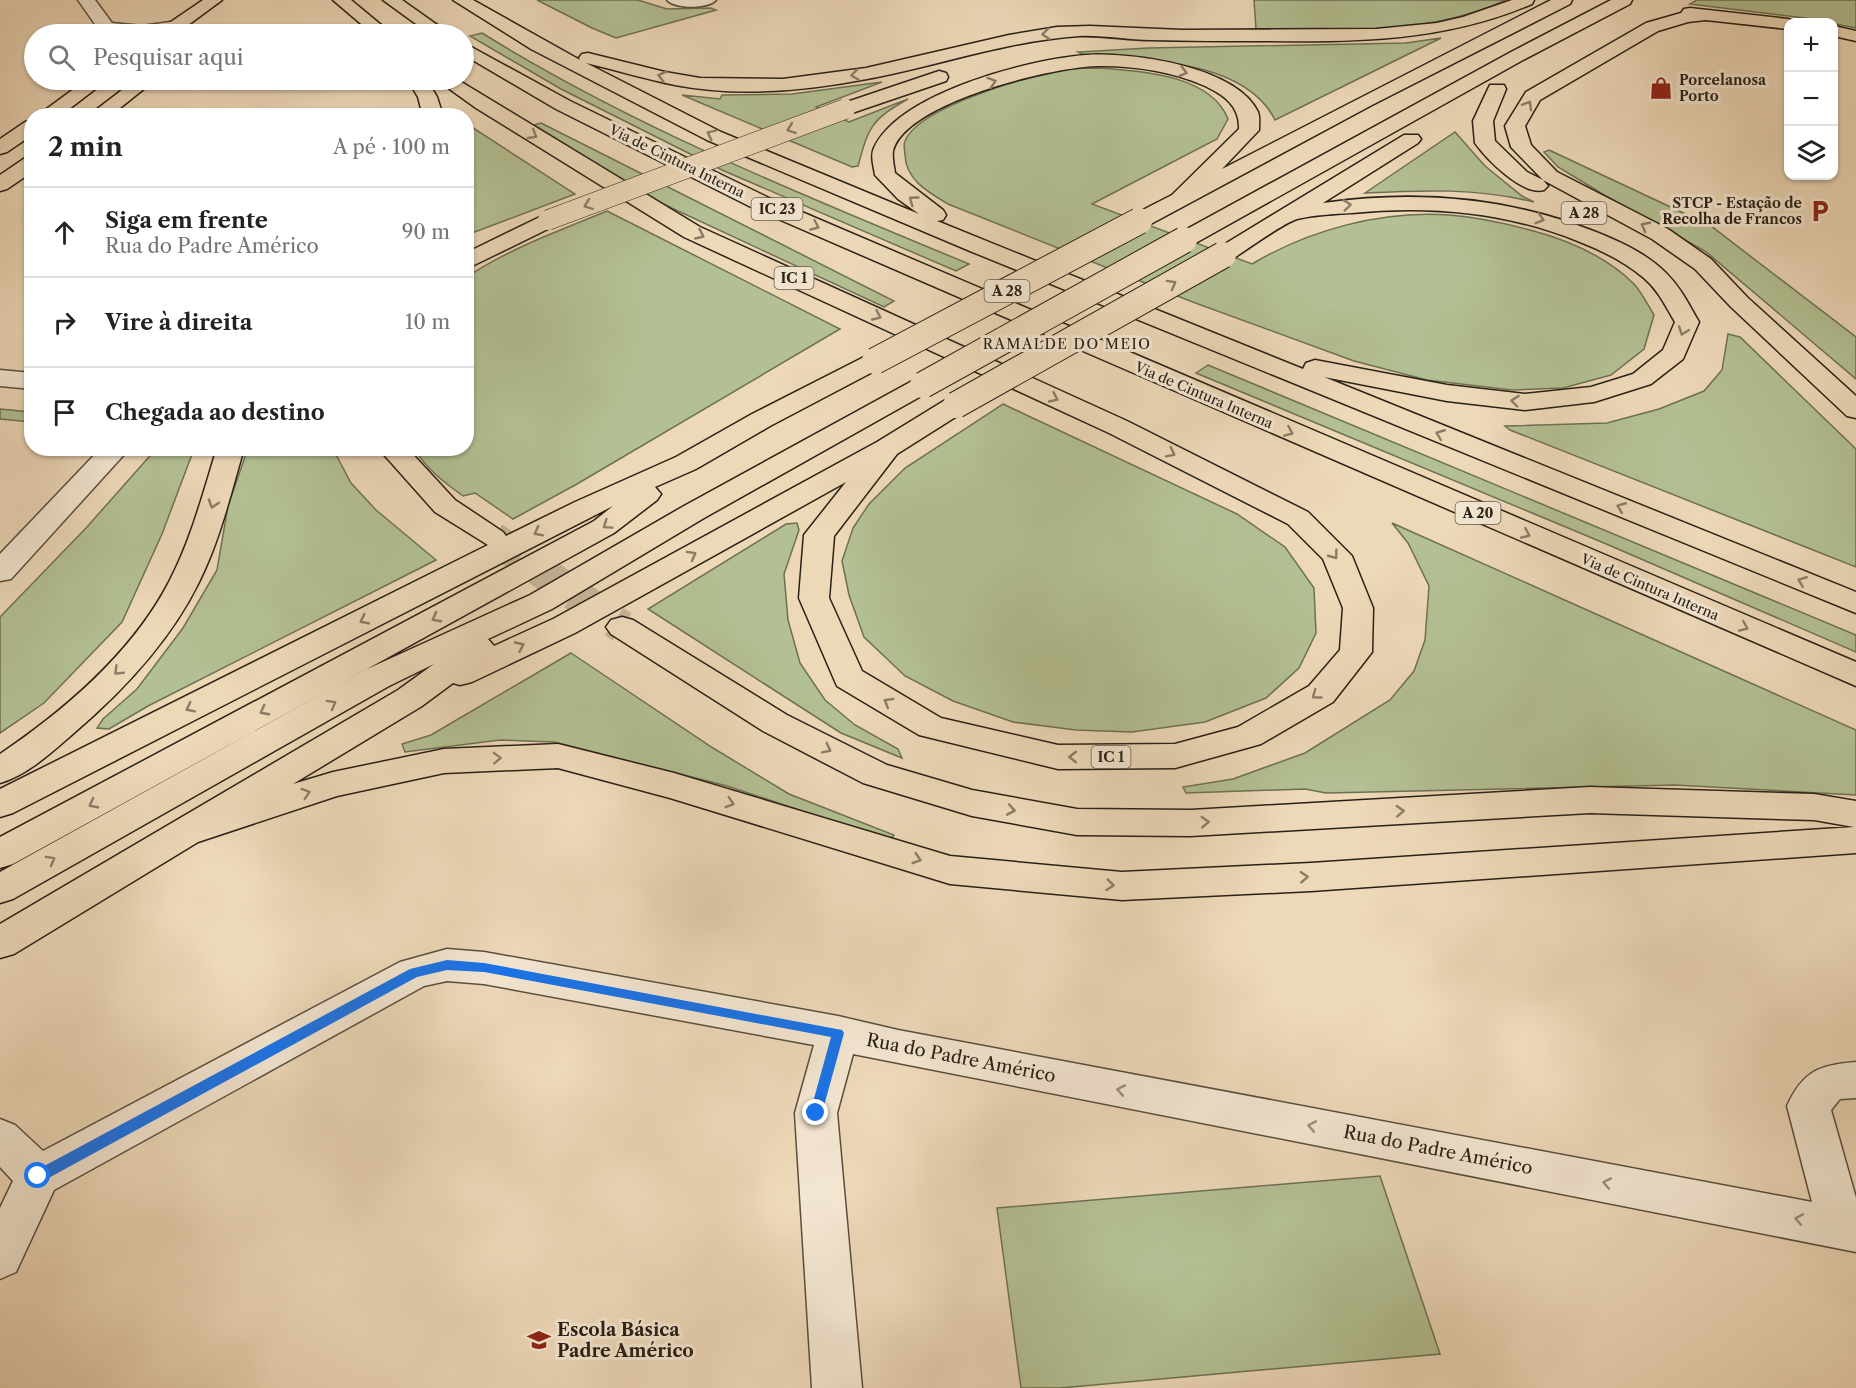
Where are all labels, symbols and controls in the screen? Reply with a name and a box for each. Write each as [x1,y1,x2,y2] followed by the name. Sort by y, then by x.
[1784,18,1838,180] map controls
[1784,18,1838,72] button: +
[24,24,474,90] search box
[1041,27,1050,40] one-way arrow
[45,41,78,74] icon: search
[93,44,243,71] text: Pesquisar aqui
[1178,65,1188,78] one-way arrow
[851,69,860,81] one-way arrow
[657,71,668,83] one-way arrow
[1679,71,1767,105] place label: Porcelanosa Porto
[1784,72,1838,126] button: −
[1648,75,1674,101] shop icon: Porcelanosa Porto
[986,77,997,89] one-way arrow
[1520,101,1532,111] one-way arrow
[605,120,748,202] street label: Via de Cintura Interna
[786,122,797,134] one-way arrow
[1784,126,1838,180] button: layers
[527,127,537,139] one-way arrow
[706,130,717,142] one-way arrow
[48,131,123,163] text: 2 min
[333,135,450,159] text: A pé · 100 m
[1662,194,1802,228] place label: STCP - Estação de Recolha de Francos
[909,196,920,207] one-way arrow
[583,197,594,210] one-way arrow
[752,198,802,220] road number: IC 23
[1807,198,1833,224] parking icon: STCP - Estação de Recolha de Francos
[1343,200,1352,212] one-way arrow
[1562,202,1606,224] road number: A 28
[105,207,268,234] text: Siga em frente
[1534,212,1545,225] one-way arrow
[48,216,81,249] icon: ahead
[809,219,820,231] one-way arrow
[402,220,450,244] text: 90 m
[1640,222,1651,233] one-way arrow
[693,228,704,240] one-way arrow
[105,234,319,258] text: Rua do Padre Américo
[774,267,814,289] road number: IC 1
[1166,279,1176,291] one-way arrow
[984,280,1030,302] road number: A 28
[48,306,81,339] icon: right
[105,309,252,336] text: Vire à direita
[871,309,882,321] one-way arrow
[405,310,450,334] text: 10 m
[1677,325,1690,335] one-way arrow
[983,335,1151,353] district label: RAMALDE DO MEIO
[1131,357,1276,433] street label: Via de Cintura Interna
[1048,390,1059,402] one-way arrow
[1511,395,1520,408] one-way arrow
[48,396,81,429] icon: arrive
[105,399,325,426] text: Chegada ao destino
[1283,425,1294,437] one-way arrow
[1436,429,1447,441] one-way arrow
[1164,446,1175,458] one-way arrow
[208,498,221,509] one-way arrow
[1456,502,1500,524] road number: A 20
[1616,502,1627,515] one-way arrow
[602,518,613,529] one-way arrow
[534,525,544,536] one-way arrow
[1520,526,1531,538] one-way arrow
[1327,548,1338,559] one-way arrow
[1577,549,1722,625] street label: Via de Cintura Interna
[686,551,696,562] one-way arrow
[1797,576,1808,588] one-way arrow
[432,611,442,622] one-way arrow
[359,613,370,624] one-way arrow
[1737,620,1748,632] one-way arrow
[513,642,524,654] one-way arrow
[115,664,126,675] one-way arrow
[1312,688,1323,699] one-way arrow
[884,697,894,709] one-way arrow
[185,700,196,712] one-way arrow
[325,700,336,711] one-way arrow
[260,704,271,715] one-way arrow
[821,742,832,753] one-way arrow
[1092,746,1130,768] road number: IC 1
[1068,751,1077,763] one-way arrow
[492,752,501,765] one-way arrow
[300,788,311,800] one-way arrow
[724,796,735,808] one-way arrow
[89,797,99,808] one-way arrow
[1006,803,1016,816] one-way arrow
[1395,805,1405,818] one-way arrow
[1201,816,1210,829] one-way arrow
[911,852,922,864] one-way arrow
[45,856,55,867] one-way arrow
[1300,871,1309,884] one-way arrow
[1105,878,1114,891] one-way arrow
[864,1029,1058,1087] street label: Rua do Padre Américo
[1116,1084,1126,1097] one-way arrow
[802,1099,828,1125] route end
[1308,1120,1318,1133] one-way arrow
[1341,1121,1535,1179] street label: Rua do Padre Américo
[24,1162,50,1188] route start
[1602,1177,1612,1190] one-way arrow
[1794,1214,1803,1226] one-way arrow
[557,1319,694,1362] place label: Escola Básica Padre Américo
[526,1327,552,1353] school or university icon: Escola Básica Padre Américo

